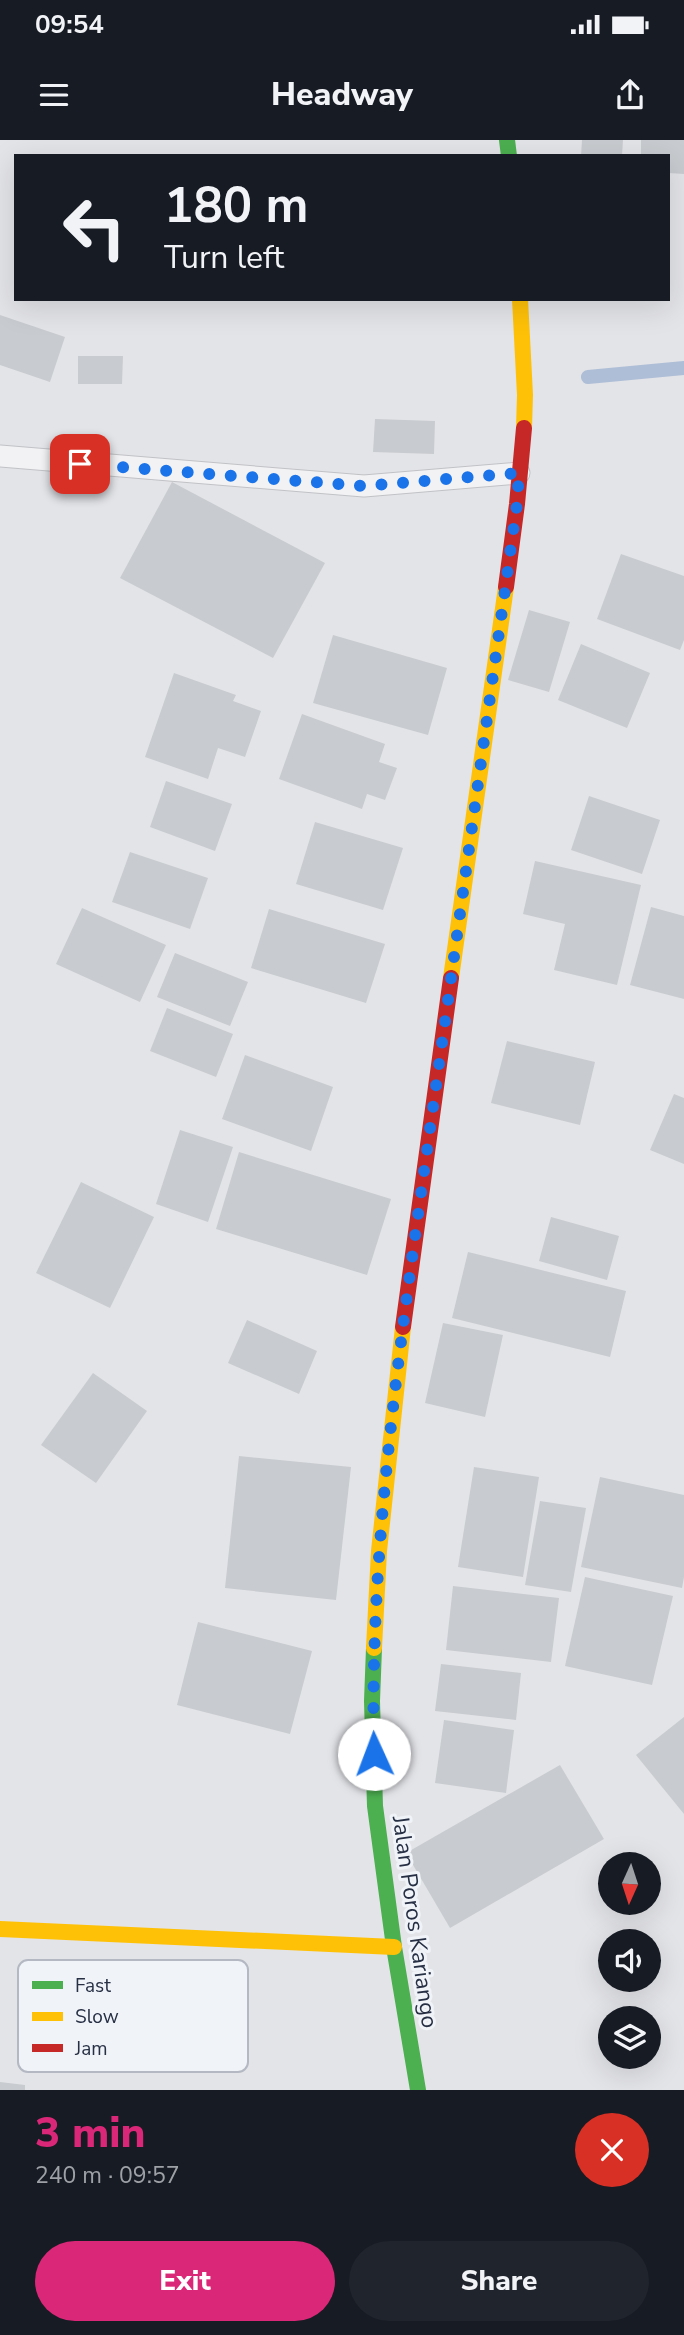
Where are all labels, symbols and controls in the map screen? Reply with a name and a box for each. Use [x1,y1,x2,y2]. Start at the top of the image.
text: 09:54 [35,7,104,42]
text: Headway [271,73,413,116]
icon: menu [35,76,73,114]
icon: share [611,76,649,114]
text: 180 m [164,172,308,239]
icon: left [49,182,140,273]
text: Turn left [164,236,284,279]
pin [50,434,110,494]
icon: arrive [61,445,99,483]
position arrow [337,1717,411,1791]
street label: Jalan Poros Kariango [385,1813,445,2030]
north arrow [598,1852,662,1914]
map controls [598,1852,661,2069]
button: sound [598,1929,661,1992]
legend [18,1960,248,2072]
text: Fast [75,1973,111,1999]
text: Slow [75,2004,119,2030]
button: layers [598,2006,661,2069]
text: Jam [74,2036,108,2062]
text: 3 min [35,2105,145,2162]
button: close [575,2113,649,2187]
text: 240 m · 09:57 [35,2160,180,2191]
button: Exit [35,2241,335,2321]
button: Share [349,2241,649,2321]

